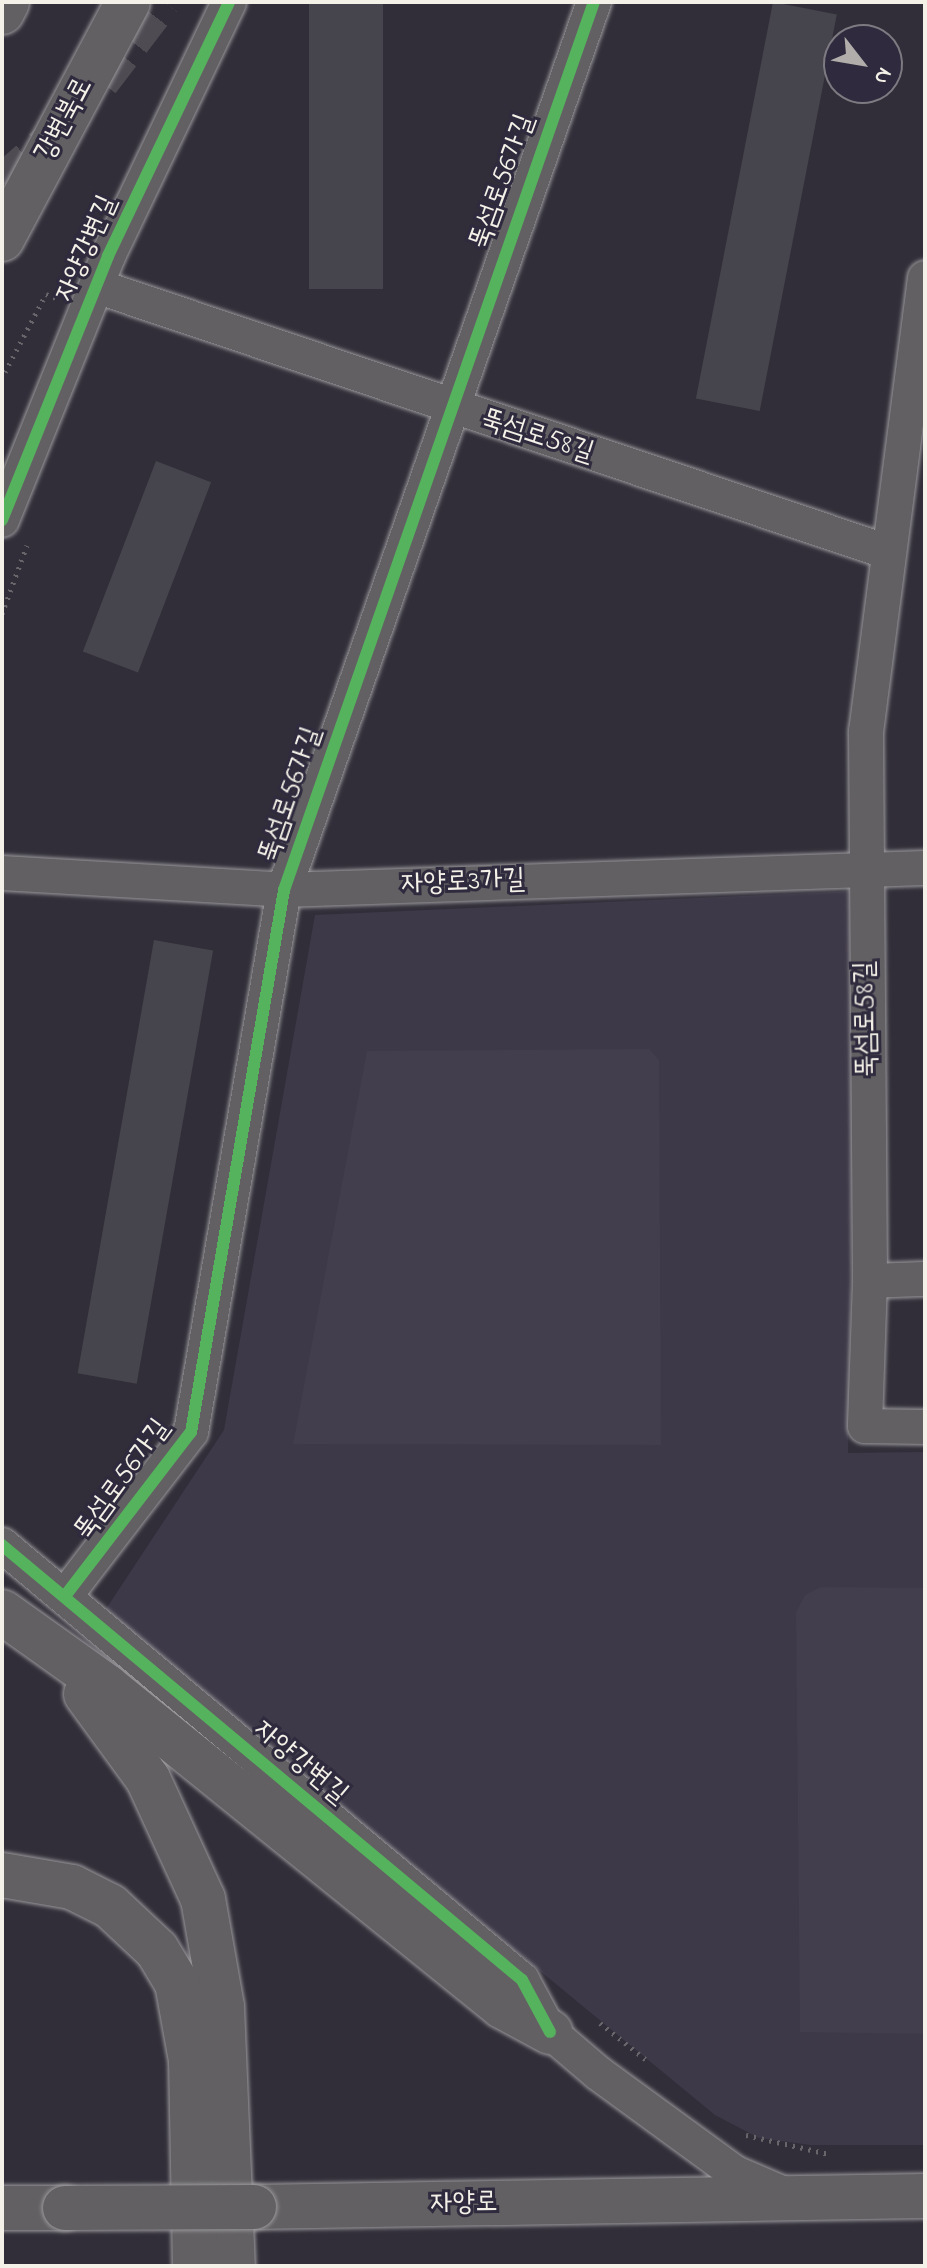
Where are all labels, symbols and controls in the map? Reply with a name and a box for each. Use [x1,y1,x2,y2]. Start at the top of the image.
north arrow [823,24,903,104]
text: N [864,61,899,90]
street label: 강변북로 [29,72,101,168]
street label: 뚝섬로56가길 [463,110,543,254]
street label: 자양강변길 [49,191,125,307]
street label: 뚝섬로58길 [476,403,598,471]
street label: 뚝섬로56가길 [252,723,330,867]
street label: 자양로3가길 [400,864,526,902]
street label: 뚝섬로58길 [849,960,885,1078]
street label: 뚝섬로56가길 [68,1413,178,1547]
street label: 자양강변길 [246,1714,354,1812]
street label: 자양로 [430,2187,498,2221]

